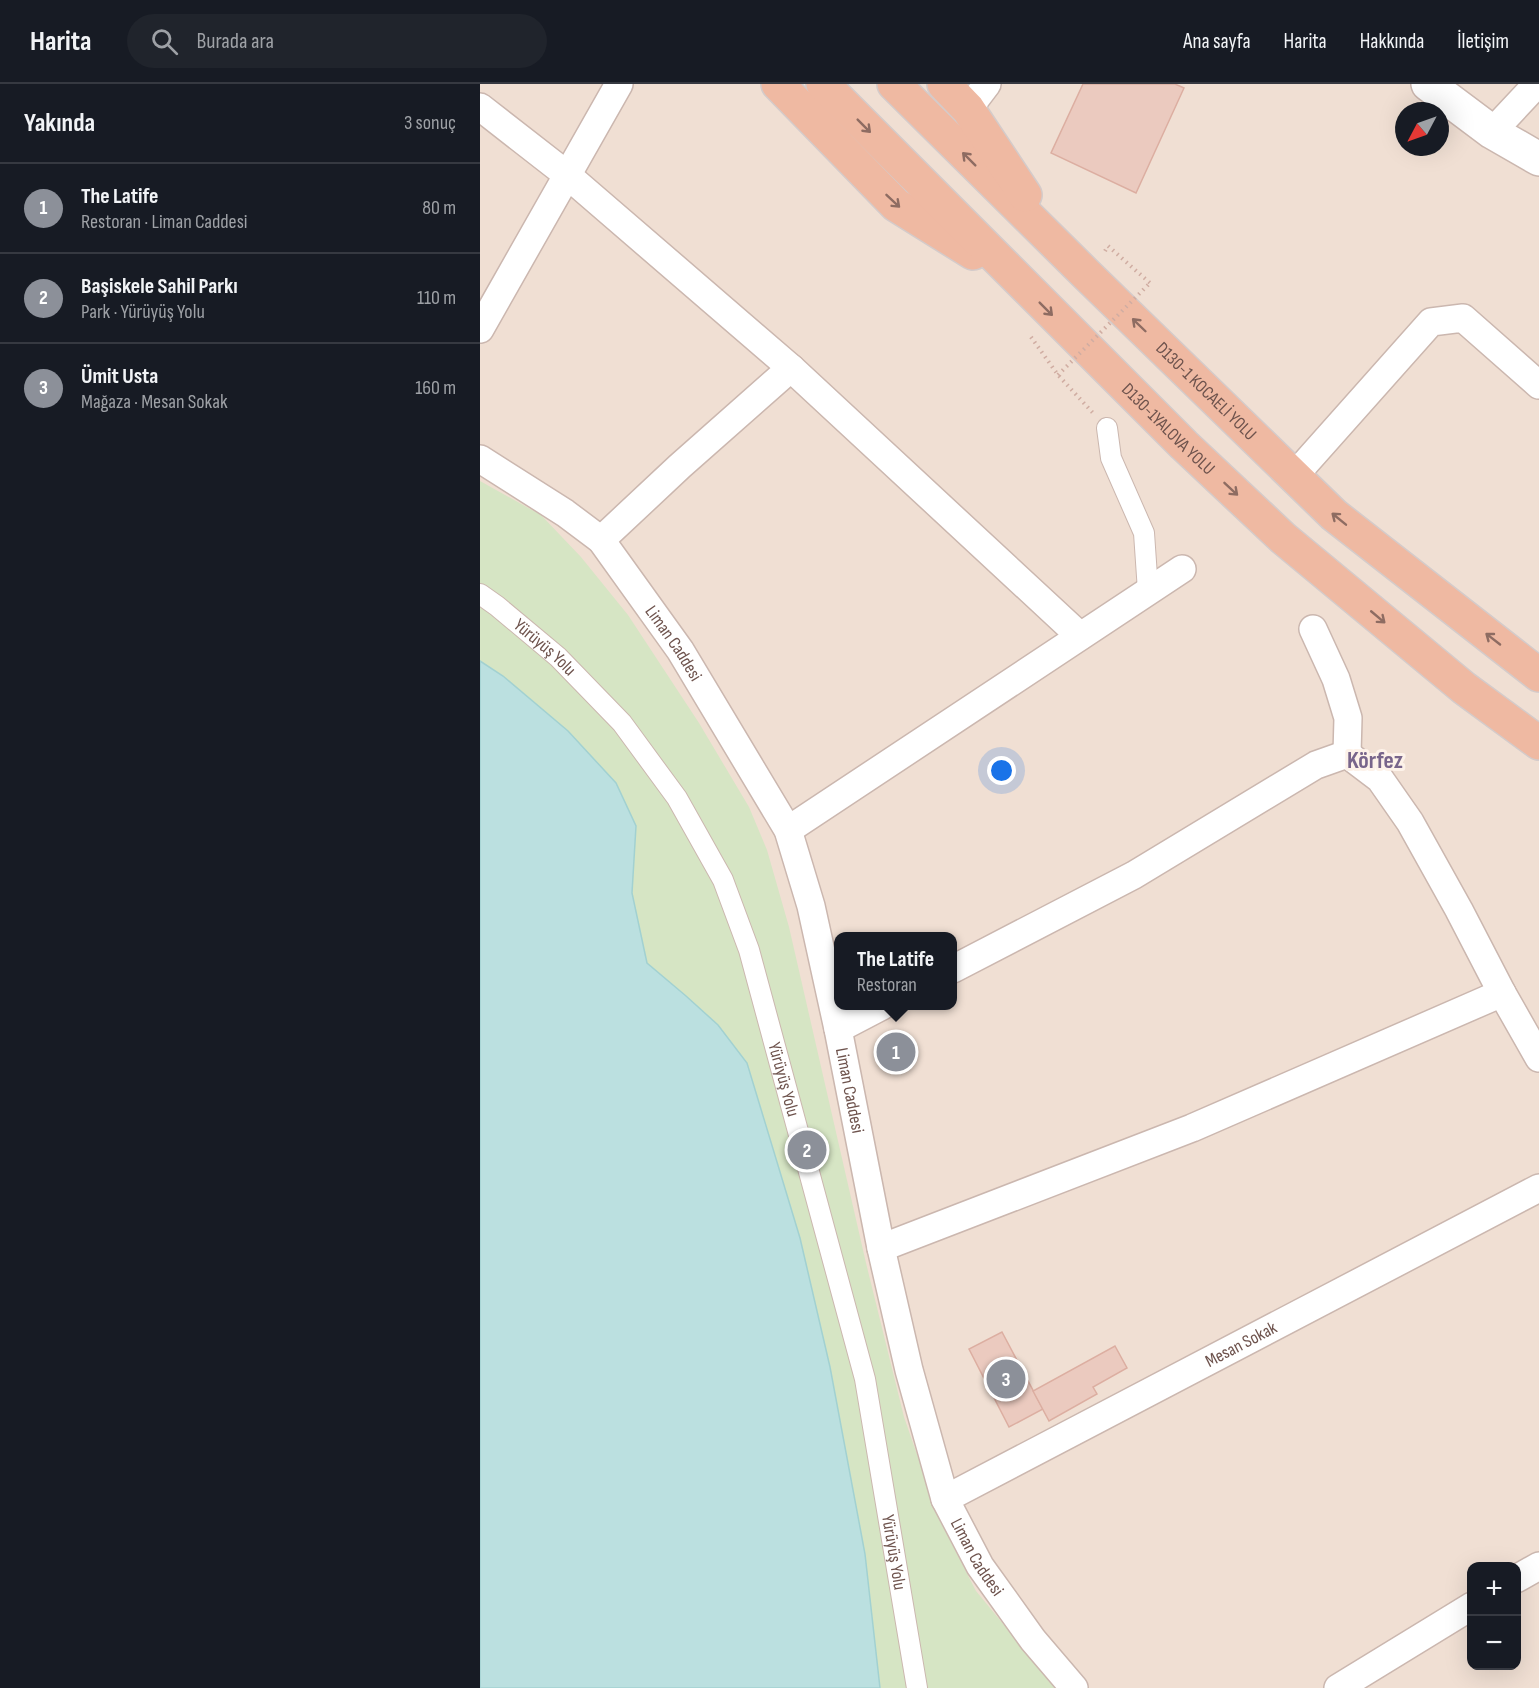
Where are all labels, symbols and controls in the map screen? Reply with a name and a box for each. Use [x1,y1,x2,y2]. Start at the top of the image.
search box [127,14,547,68]
text: Harita [30,25,91,58]
icon: search [148,25,181,58]
text: Burada ara [196,28,274,55]
text: Ana sayfa [1183,29,1251,54]
text: Harita [1284,29,1327,54]
text: Hakkında [1360,29,1424,54]
text: İletişim [1457,29,1509,54]
north arrow [1395,102,1449,156]
text: Yakında [24,108,95,139]
text: 3 sonuç [404,111,456,135]
one-way arrow [857,118,872,133]
one-way arrow [962,152,977,167]
text: The Latife [81,183,158,210]
one-way arrow [885,194,900,208]
text: 1 [40,196,47,220]
text: 80 m [422,196,456,220]
text: Restoran · Liman Caddesi [81,210,248,234]
text: Başiskele Sahil Parkı [81,273,238,300]
text: 2 [39,286,48,310]
text: 110 m [417,286,456,310]
text: Park · Yürüyüş Yolu [81,300,205,324]
one-way arrow [1039,301,1054,316]
one-way arrow [1131,318,1146,333]
street label: D130-1 KOCAELİ YOLU [1151,338,1261,445]
text: Ümit Usta [81,363,158,390]
text: 3 [39,376,48,400]
text: 160 m [415,376,456,400]
street label: D130-1YALOVA YOLU [1117,379,1219,479]
text: Mağaza · Mesan Sokak [81,390,228,414]
one-way arrow [1223,482,1238,496]
one-way arrow [1332,513,1348,526]
street label: Liman Caddesi [640,602,706,685]
one-way arrow [1370,610,1385,624]
street label: Yürüyüş Yolu [509,615,580,680]
one-way arrow [1485,633,1501,646]
district label: Körfez [1347,746,1403,775]
your location [987,756,1016,785]
popup [834,932,957,1010]
text: The Latife [857,946,934,973]
text: Restoran [857,973,917,997]
pin: 1 [876,1030,916,1074]
street label: Yürüyüş Yolu [763,1040,804,1119]
street label: Liman Caddesi [831,1046,868,1135]
pin: 2 [788,1128,826,1172]
street label: Mesan Sokak [1202,1317,1281,1372]
pin: 3 [986,1356,1026,1402]
street label: Yürüyüş Yolu [877,1513,910,1591]
street label: Liman Caddesi [946,1515,1008,1600]
map controls [1467,1562,1521,1670]
button: + [1467,1562,1521,1616]
button: − [1467,1616,1521,1670]

